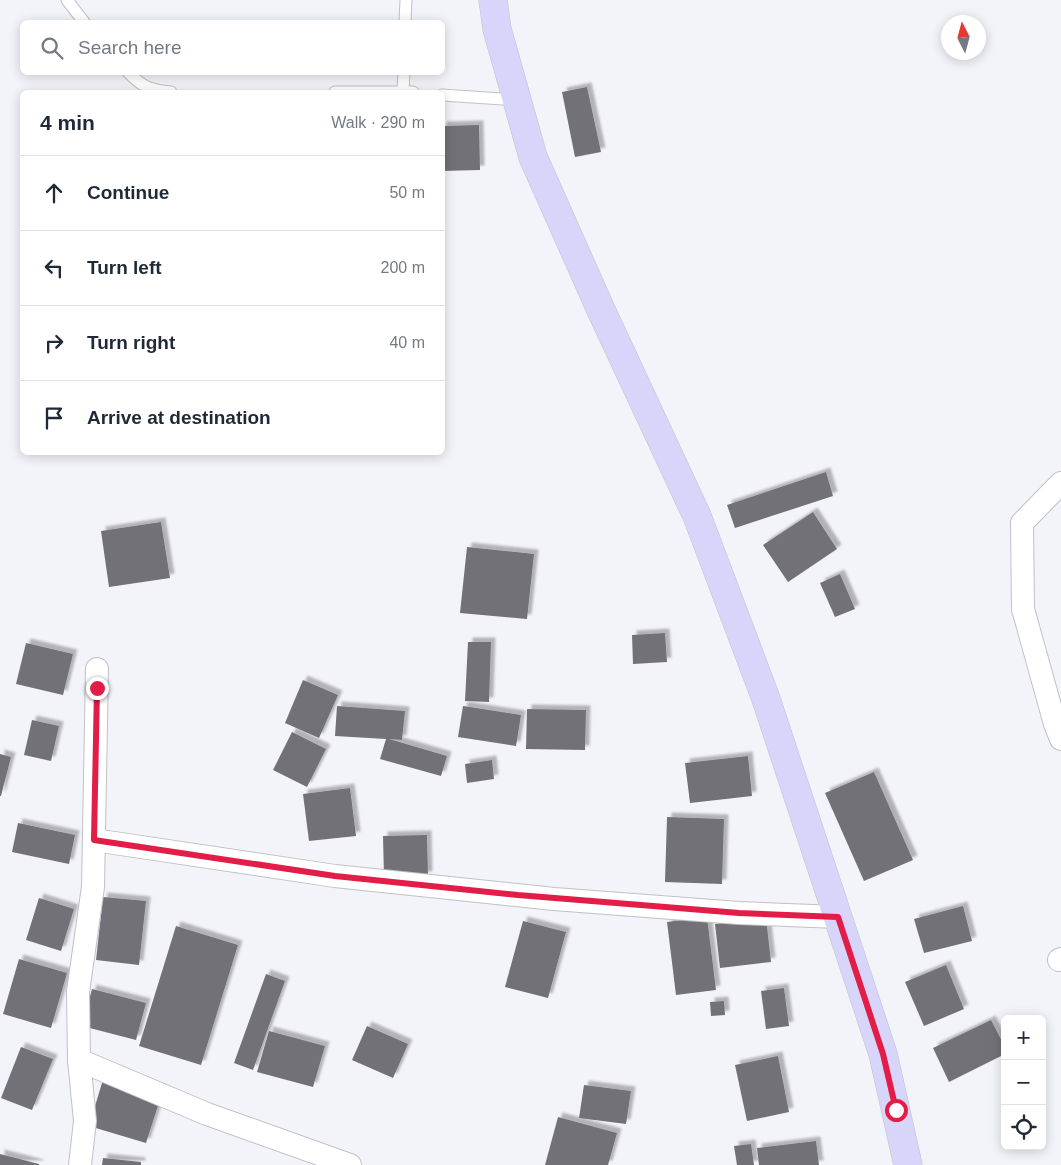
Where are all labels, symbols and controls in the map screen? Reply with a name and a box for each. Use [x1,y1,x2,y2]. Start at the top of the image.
north arrow [941,15,986,60]
search box [20,20,445,75]
icon: search [38,34,66,62]
text: Search here [78,37,182,58]
text: 4 min [40,111,95,134]
text: Walk · 290 m [331,114,425,131]
icon: ahead [40,179,68,207]
text: Continue [87,182,169,203]
text: 50 m [389,184,425,201]
icon: left [40,254,68,282]
text: Turn left [87,257,162,278]
text: 200 m [381,259,425,276]
icon: right [40,329,68,357]
text: Turn right [87,332,175,353]
text: 40 m [389,334,425,351]
icon: arrive [40,404,68,432]
text: Arrive at destination [87,407,271,428]
route end [86,677,109,700]
map controls [1001,1015,1046,1150]
button: + [1001,1015,1046,1060]
button: − [1001,1060,1046,1105]
route start [885,1099,908,1122]
button: locate [1001,1105,1046,1150]

